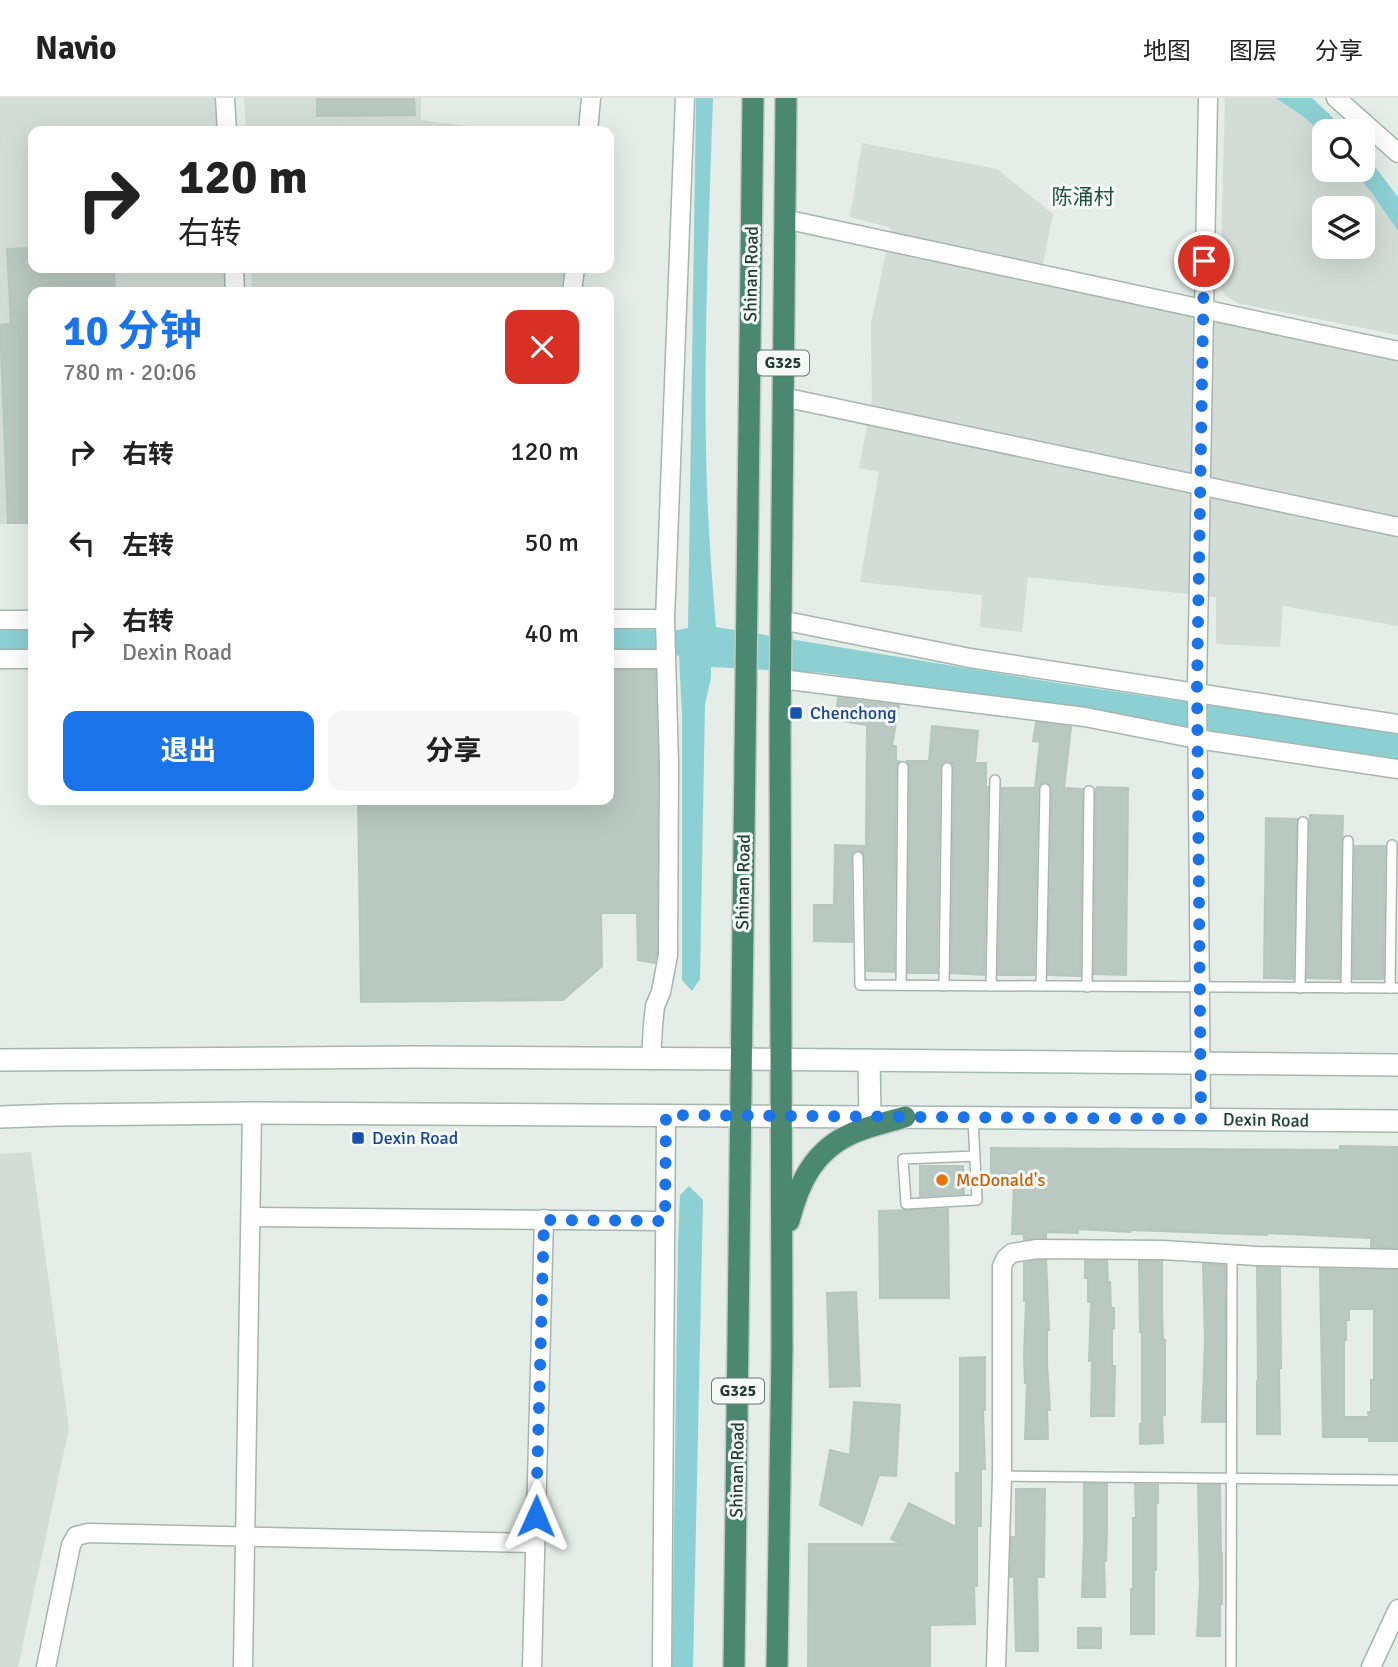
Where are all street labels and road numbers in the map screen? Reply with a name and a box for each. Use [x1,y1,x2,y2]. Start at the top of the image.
street label: Shinan Road [739,226,763,322]
road number: G325 [757,350,809,376]
street label: Shinan Road [731,834,755,930]
street label: Dexin Road [1223,1108,1309,1132]
road number: G325 [712,1378,764,1404]
street label: Shinan Road [725,1422,749,1518]

